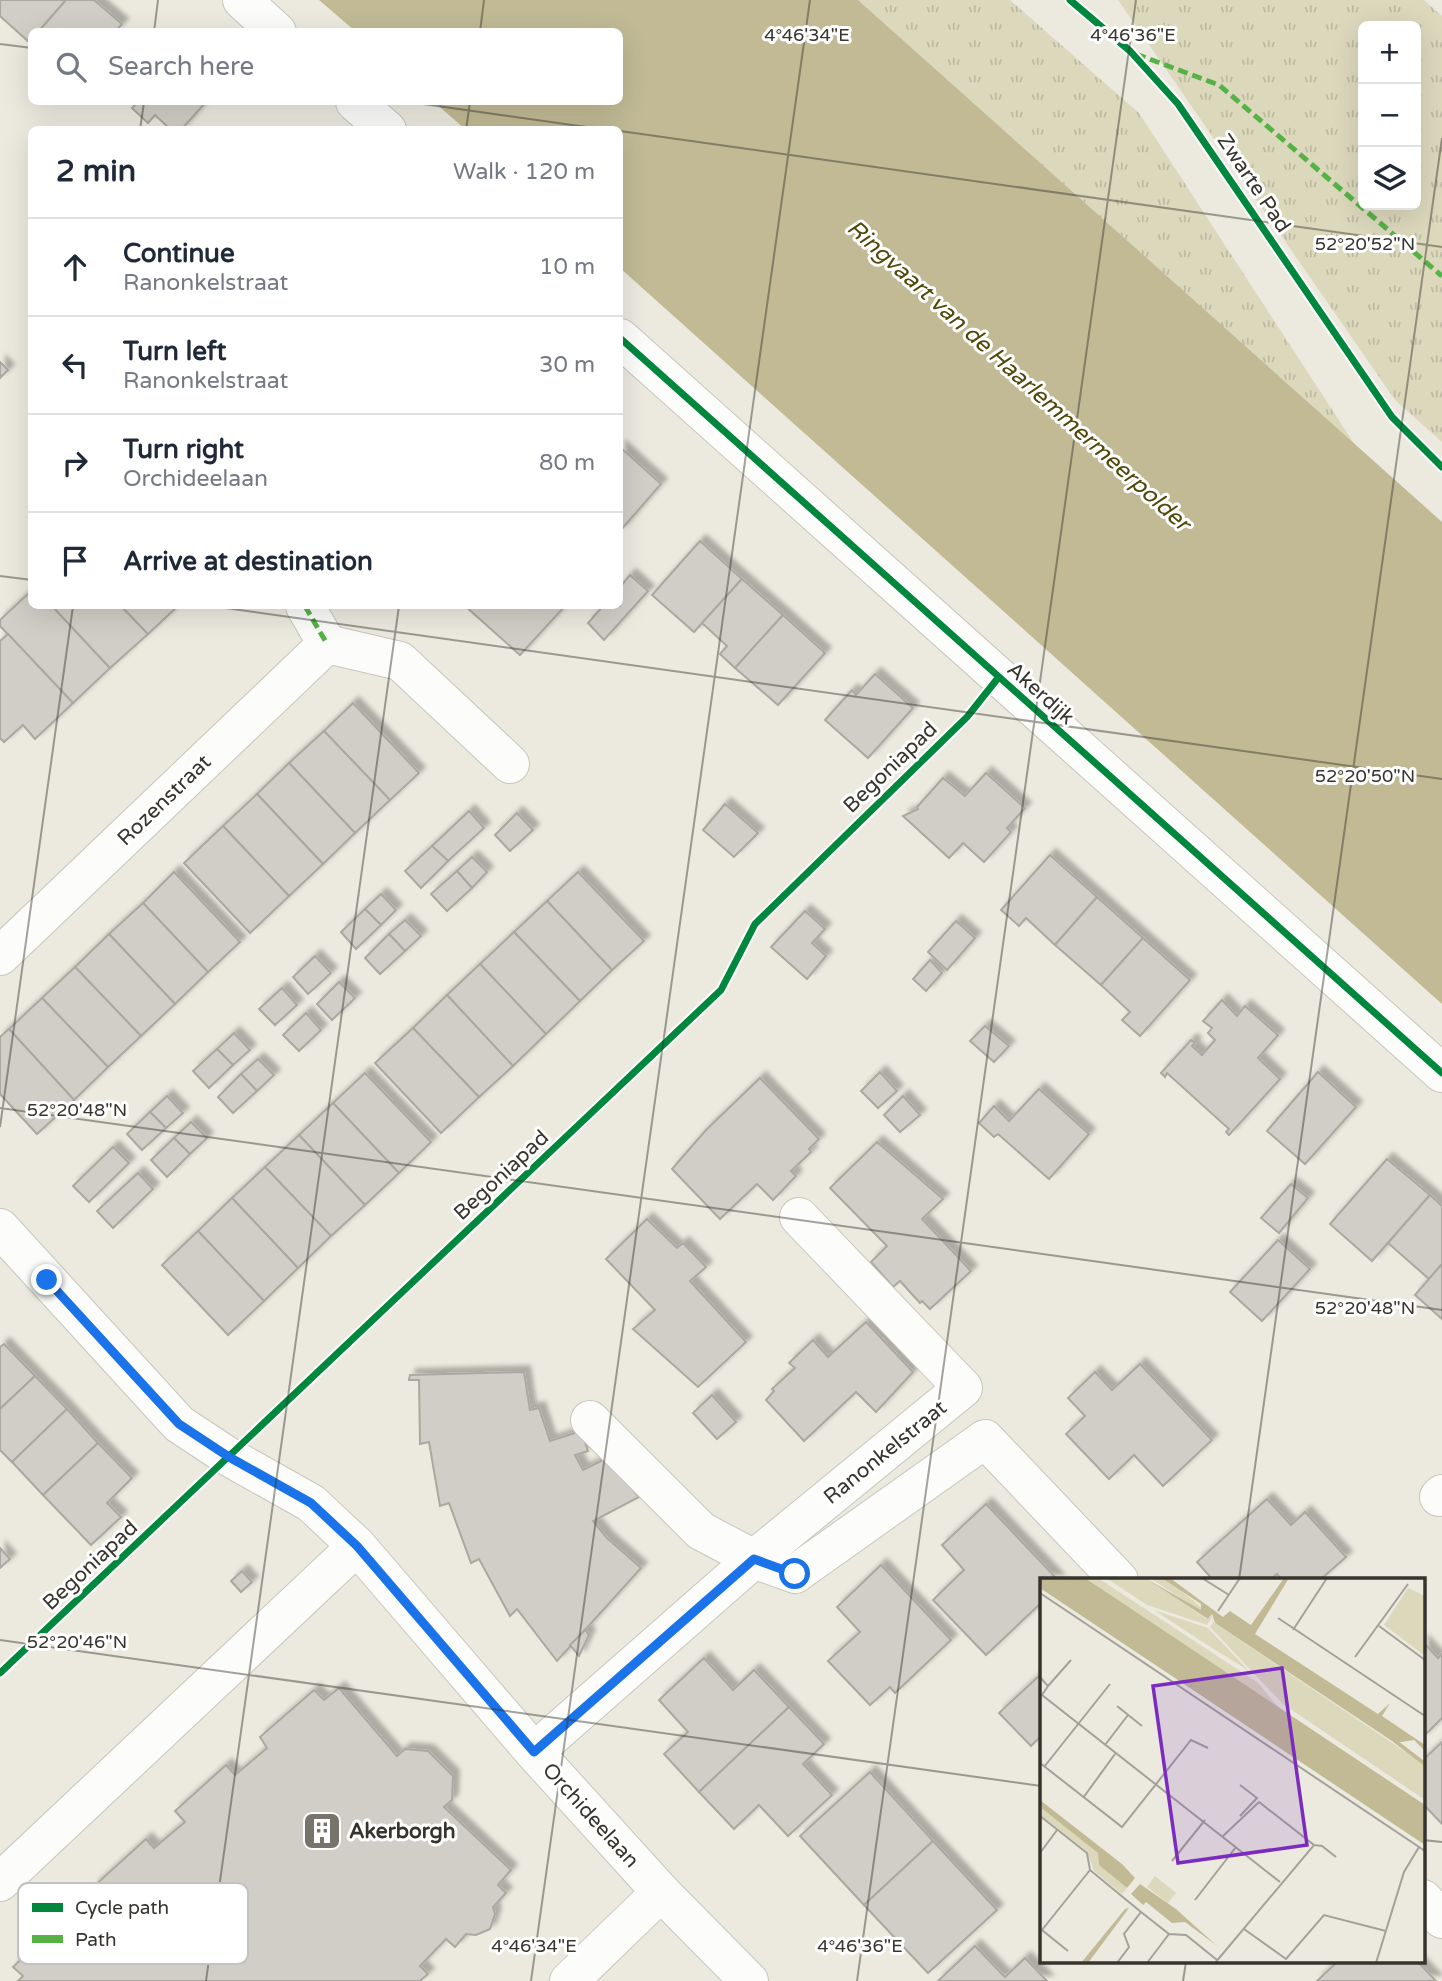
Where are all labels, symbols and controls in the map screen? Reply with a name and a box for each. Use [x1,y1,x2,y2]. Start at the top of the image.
map controls [1358,21,1421,210]
button: + [1358,21,1421,84]
text: 4°46'34"E [764,24,850,46]
text: 4°46'36"E [1090,24,1176,46]
search box [28,28,623,105]
icon: search [52,48,90,86]
text: Search here [108,51,254,82]
button: − [1358,84,1421,147]
street label: Zwarte Pad [1211,129,1296,237]
button: layers [1358,147,1421,210]
text: 2 min [56,153,136,190]
text: Walk · 120 m [453,158,595,186]
water label: Ringvaart van de Haarlemmermeerpolder [841,214,1198,539]
text: 52°20'52"N [1315,233,1415,255]
text: Continue [123,238,235,269]
icon: ahead [56,248,94,286]
text: 10 m [539,253,595,281]
text: Ranonkelstraat [123,269,288,297]
text: Turn left [123,336,226,367]
icon: left [56,346,94,384]
text: 30 m [539,351,595,379]
text: Ranonkelstraat [123,367,288,395]
text: Turn right [123,434,244,465]
icon: right [56,444,94,482]
text: 80 m [539,449,595,477]
text: Orchideelaan [123,465,268,493]
icon: arrive [56,542,94,580]
text: Arrive at destination [123,546,373,577]
street label: Akerdijk [1002,657,1079,730]
street label: Begoniapad [838,717,942,818]
street label: Rozenstraat [112,750,216,851]
text: 52°20'50"N [1315,765,1415,787]
text: 52°20'48"N [27,1099,127,1121]
street label: Begoniapad [449,1125,554,1226]
route end [31,1264,62,1295]
text: 52°20'48"N [1315,1297,1415,1319]
street label: Ranonkelstraat [819,1395,952,1510]
street label: Begoniapad [38,1515,143,1616]
route start [779,1558,810,1589]
inset map [1040,1578,1424,1964]
text: 52°20'46"N [27,1631,127,1653]
street label: Orchideelaan [537,1758,644,1873]
building icon: Akerborgh [301,1810,343,1852]
place label: Akerborgh [349,1819,456,1844]
legend [18,1883,248,1964]
text: Cycle path [75,1897,169,1919]
text: Path [75,1929,117,1951]
text: 4°46'34"E [491,1935,577,1957]
text: 4°46'36"E [817,1935,903,1957]

